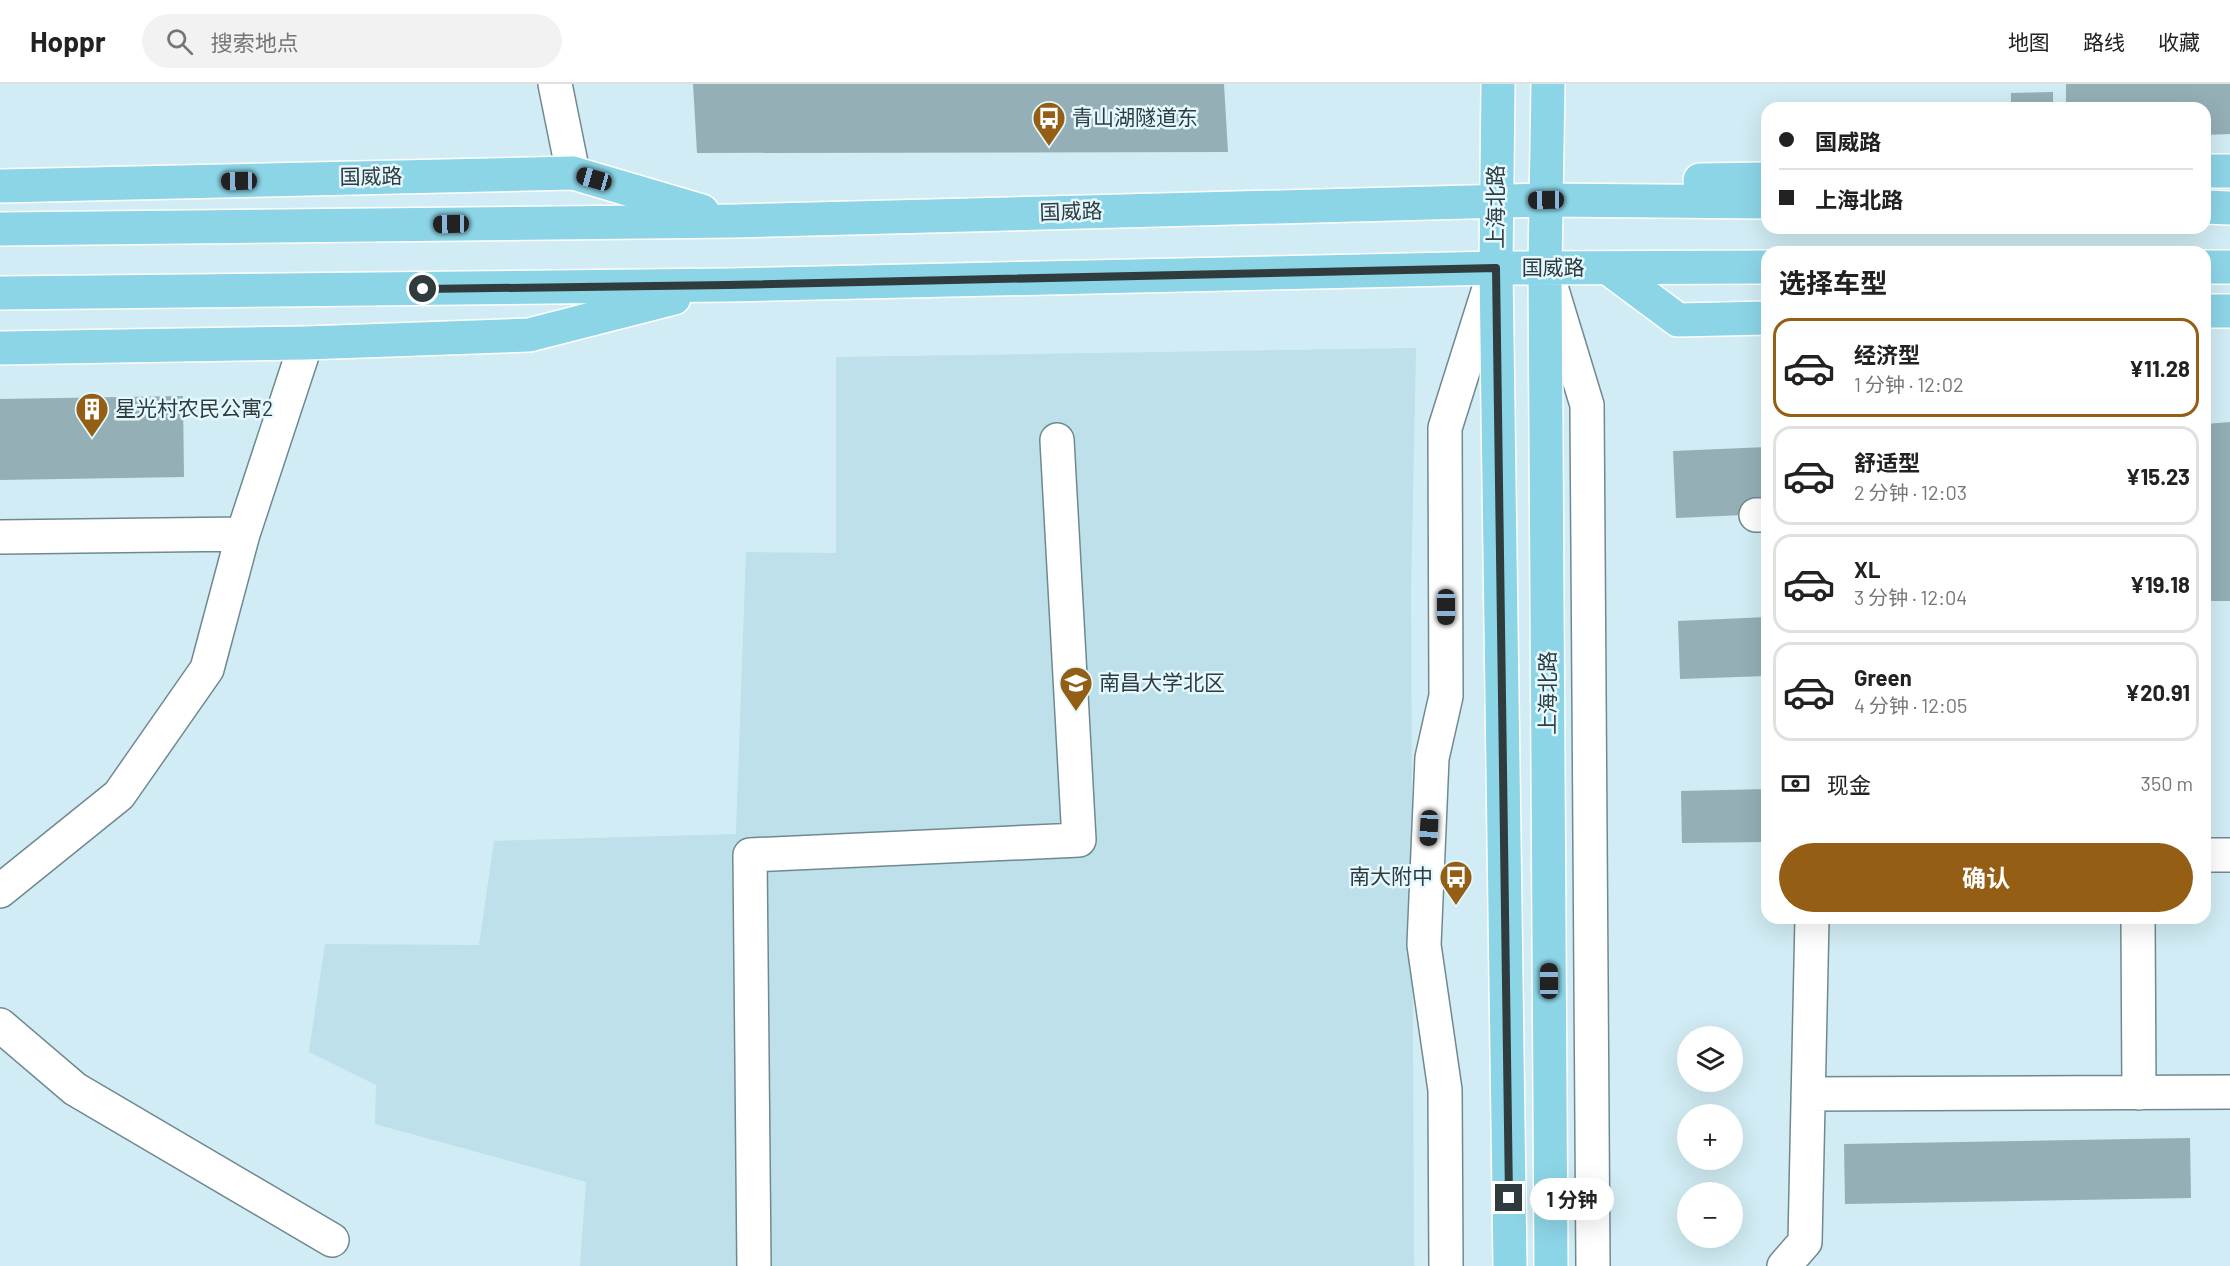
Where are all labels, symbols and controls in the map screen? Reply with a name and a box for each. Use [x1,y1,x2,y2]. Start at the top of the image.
search box [142,14,562,68]
text: Hoppr [30,24,106,58]
icon: search [163,25,196,58]
text: 搜索地点 [211,29,299,55]
text: 地图 [2008,29,2050,54]
text: 路线 [2083,29,2125,54]
text: 收藏 [2158,29,2200,54]
bus stop icon: 青山湖隧道东 [1031,100,1067,147]
place label: 青山湖隧道东 [1072,104,1198,129]
text: 国威路 [1815,128,1881,154]
street label: 国威路 [339,162,403,189]
car [574,165,614,193]
street label: 上海北路 [1482,165,1507,249]
car [221,172,257,190]
text: 上海北路 [1815,186,1903,212]
car [1528,191,1564,209]
street label: 国威路 [1039,197,1103,224]
car [433,215,469,233]
street label: 国威路 [1522,254,1585,279]
text: 选择车型 [1779,266,1887,298]
route start [409,275,436,302]
icon: car [1782,341,1836,395]
text: 经济型 [1854,341,1920,367]
text: ¥11.28 [2129,355,2190,381]
text: 1 分钟 · 12:02 [1854,372,1964,396]
building icon: 星光村农民公寓2 [74,391,110,438]
place label: 星光村农民公寓2 [115,395,273,420]
icon: car [1782,449,1836,503]
text: 舒适型 [1854,449,1920,475]
text: ¥15.23 [2125,463,2190,489]
text: 2 分钟 · 12:03 [1854,480,1967,504]
text: XL [1854,556,1880,582]
icon: car [1782,557,1836,611]
text: ¥19.18 [2130,571,2190,597]
text: 3 分钟 · 12:04 [1854,585,1967,609]
car [1437,589,1455,625]
street label: 上海北路 [1534,651,1559,735]
text: Green [1854,664,1912,690]
school or university icon: 南昌大学北区 [1058,665,1094,712]
icon: car [1782,665,1836,719]
place label: 南昌大学北区 [1099,669,1225,694]
text: ¥20.91 [2125,679,2190,705]
text: 4 分钟 · 12:05 [1854,693,1967,717]
icon: cash [1779,767,1812,800]
text: 现金 [1827,771,1871,797]
text: 350 m [2141,771,2193,795]
car [1419,810,1439,846]
button: 确认 [1779,843,2193,912]
bus stop icon: 南大附中 [1438,859,1474,906]
place label: 南大附中 [1349,863,1433,888]
car [1540,963,1558,999]
map controls [1677,1026,1743,1248]
button: layers [1677,1026,1743,1092]
button: + [1677,1104,1743,1170]
callout: 1 分钟 [1530,1177,1614,1219]
button: − [1677,1182,1743,1248]
route end [1495,1184,1522,1211]
text: 1 分钟 [1546,1187,1598,1211]

